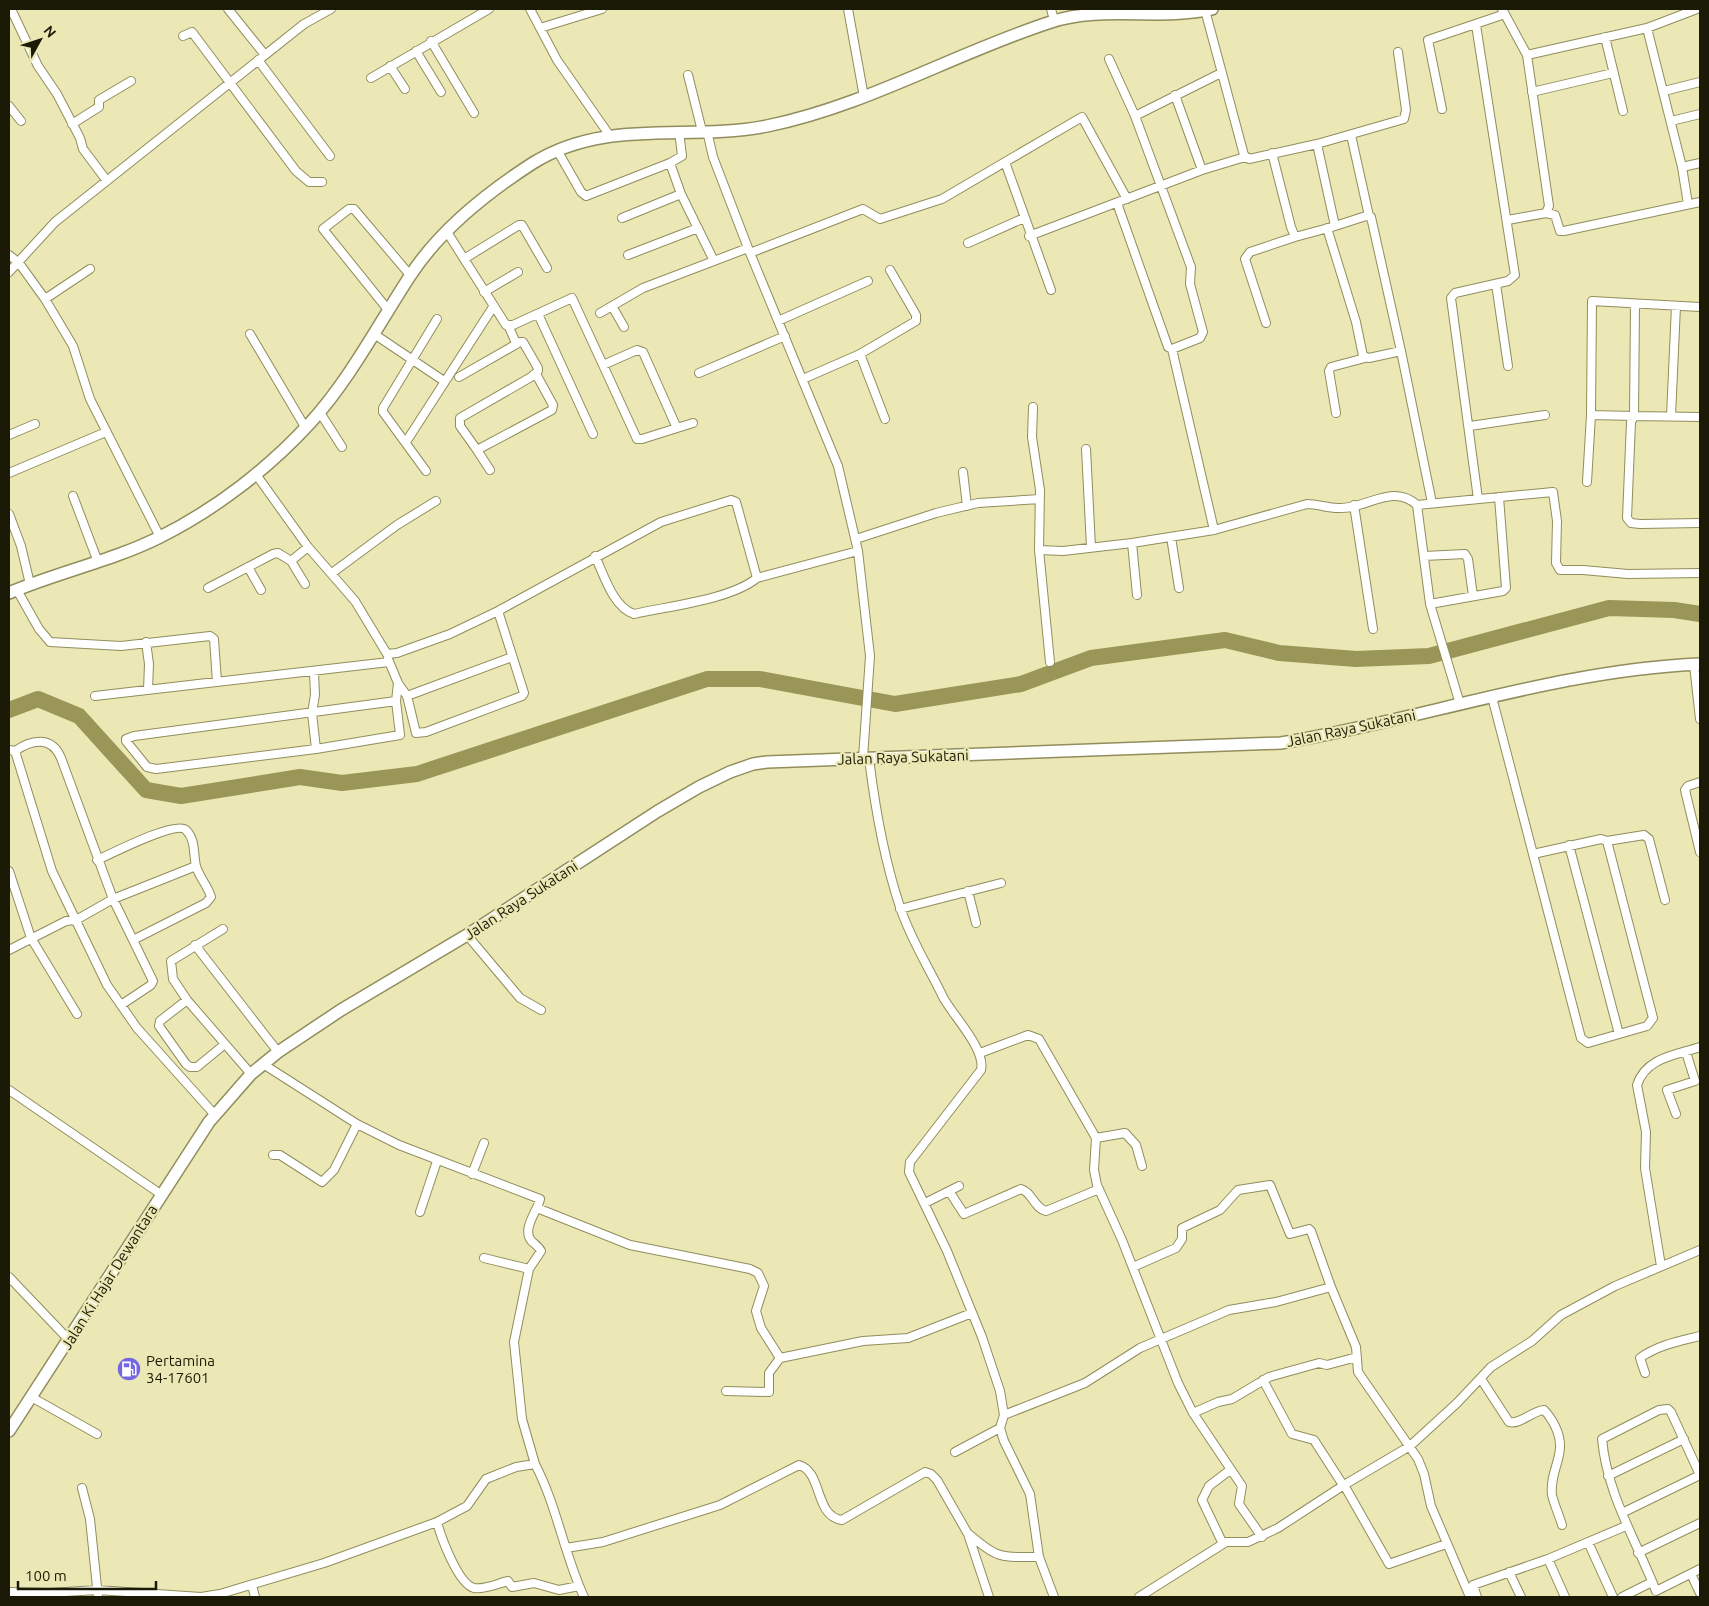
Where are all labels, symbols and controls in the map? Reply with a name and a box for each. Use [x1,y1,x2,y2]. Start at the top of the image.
north arrow [15,15,65,65]
text: N [40,22,59,41]
street label: Jalan Raya Sukatani [1285,706,1417,750]
street label: Jalan Raya Sukatani [837,746,969,768]
street label: Jalan Raya Sukatani [461,857,581,943]
street label: Jalan Ki Hajar Dewantara [57,1201,161,1353]
place label: Pertamina 34-17601 [146,1352,215,1386]
fuel station icon: Pertamina 34-17601 [116,1356,142,1382]
scale bar [18,1558,155,1590]
text: 100 m [25,1567,67,1584]

